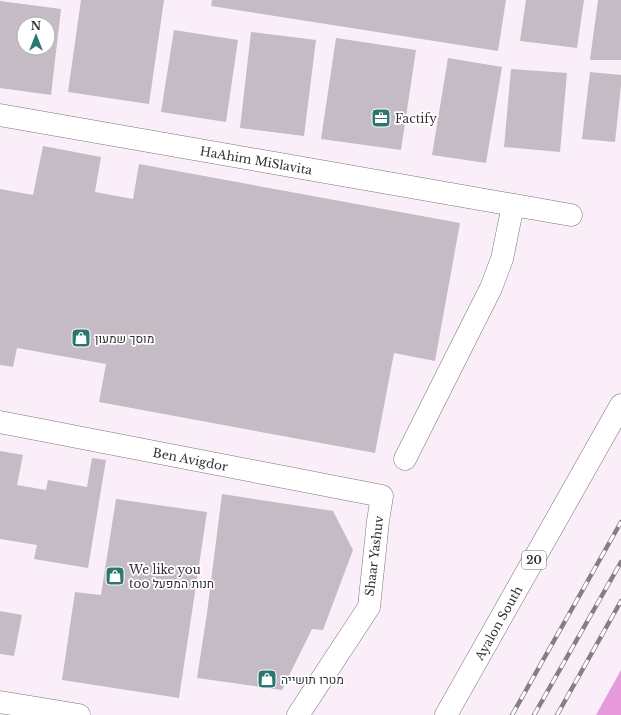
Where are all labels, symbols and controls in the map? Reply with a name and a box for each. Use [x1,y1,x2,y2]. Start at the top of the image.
north arrow [16,16,56,56]
text: N [31,19,42,33]
office icon: Factify [370,107,392,129]
place label: Factify [395,111,437,126]
street label: HaAhim MiSlavita [199,143,314,177]
shop icon: מוסך שמעון [70,327,92,349]
place label: מוסך שמעון [95,331,154,346]
street label: Ben Avigdor [152,444,230,474]
street label: Shaar Yashuv [362,514,386,597]
road number: 20 [522,551,546,569]
place label: We like you too חנות המפעל [128,562,214,591]
shop icon: We like you too חנות המפעל [104,565,126,587]
street label: Ayalon South [471,583,525,663]
shop icon: מטרו תושייה [256,668,278,690]
place label: מטרו תושייה [281,672,344,687]

